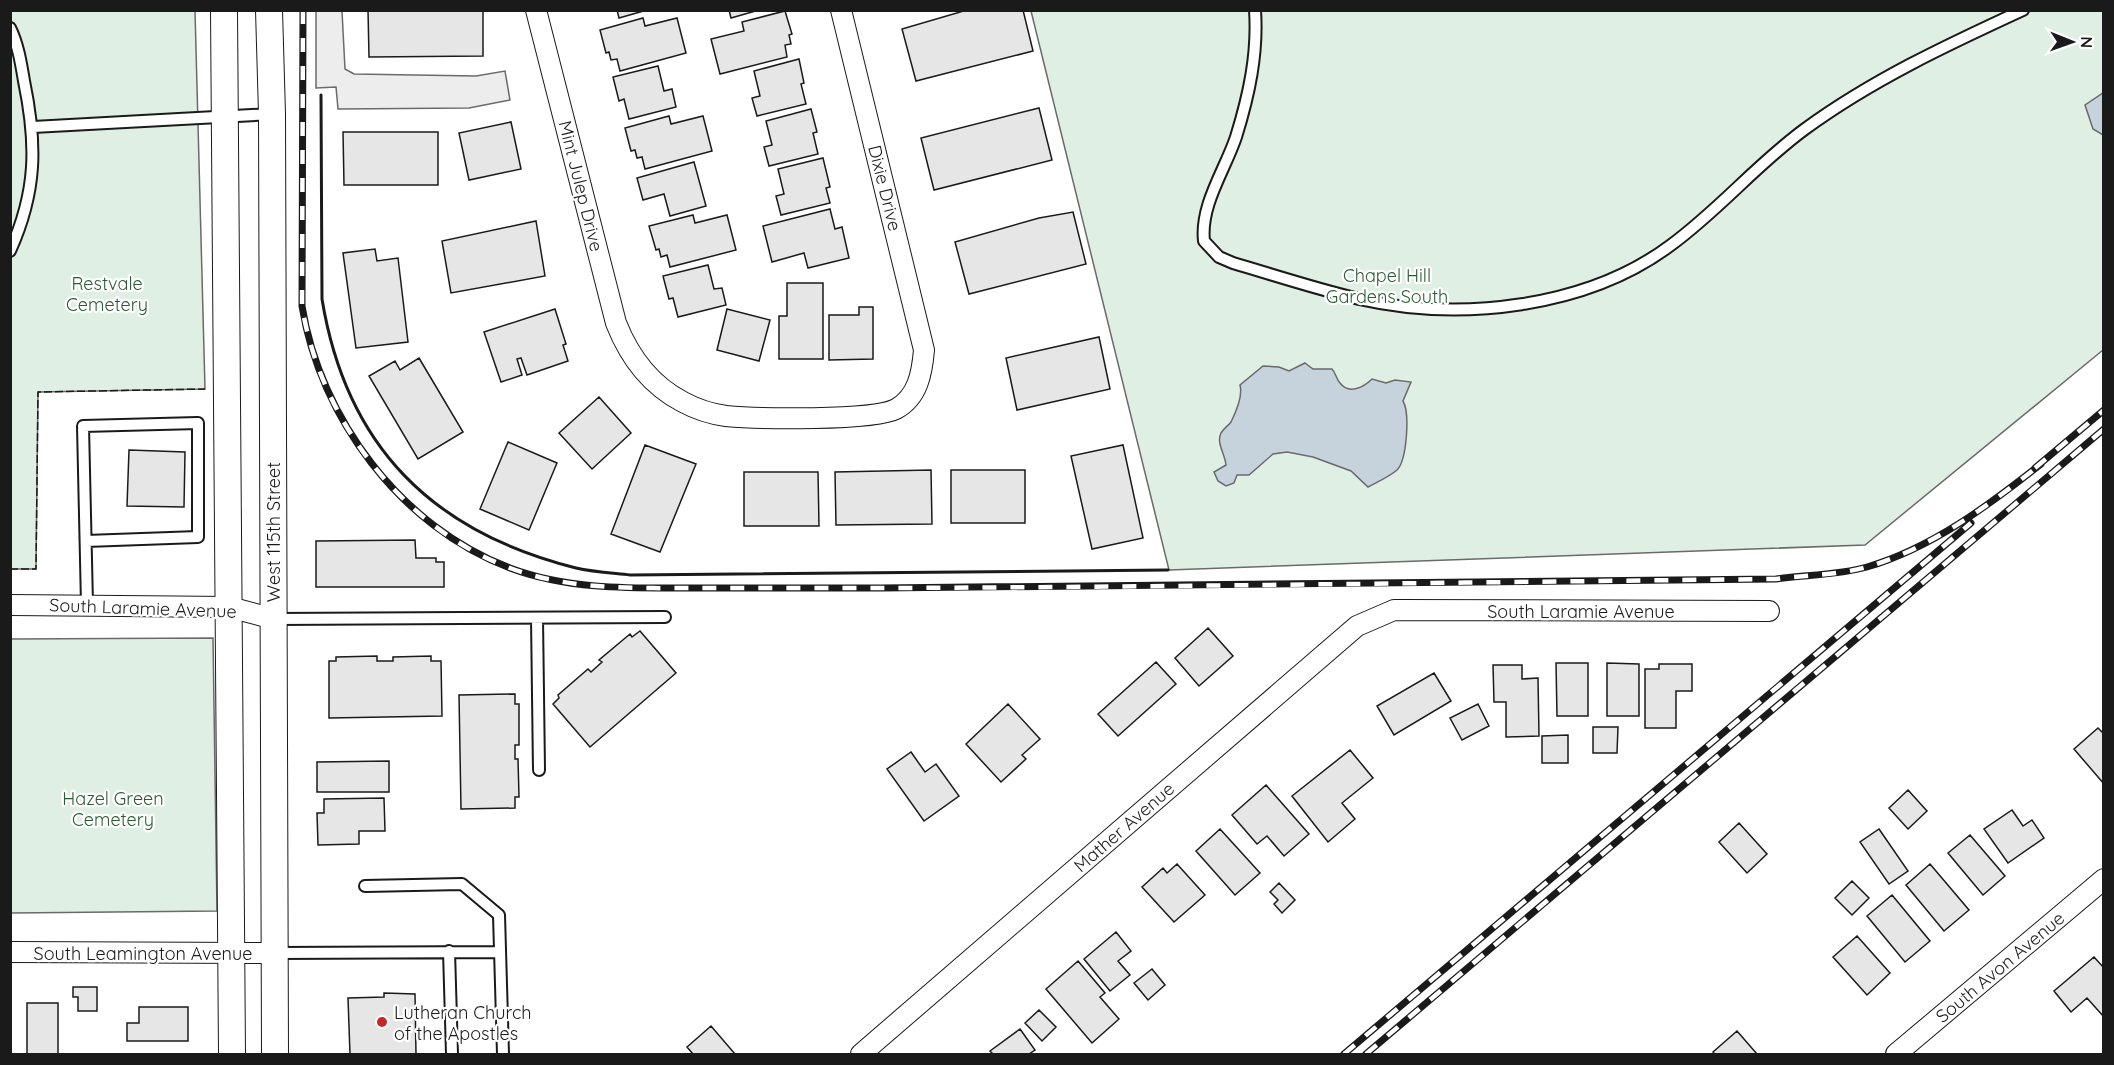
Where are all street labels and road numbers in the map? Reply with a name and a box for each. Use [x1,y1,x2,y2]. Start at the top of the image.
street label: Mint Julep Drive [554,118,608,254]
street label: Dixie Drive [863,143,907,233]
street label: West 115th Street [262,462,285,602]
street label: South Laramie Avenue [49,593,237,623]
street label: South Laramie Avenue [1487,600,1675,623]
street label: Mather Avenue [1069,777,1179,877]
street label: South Avon Avenue [1931,907,2069,1027]
street label: South Leamington Avenue [34,942,252,965]

